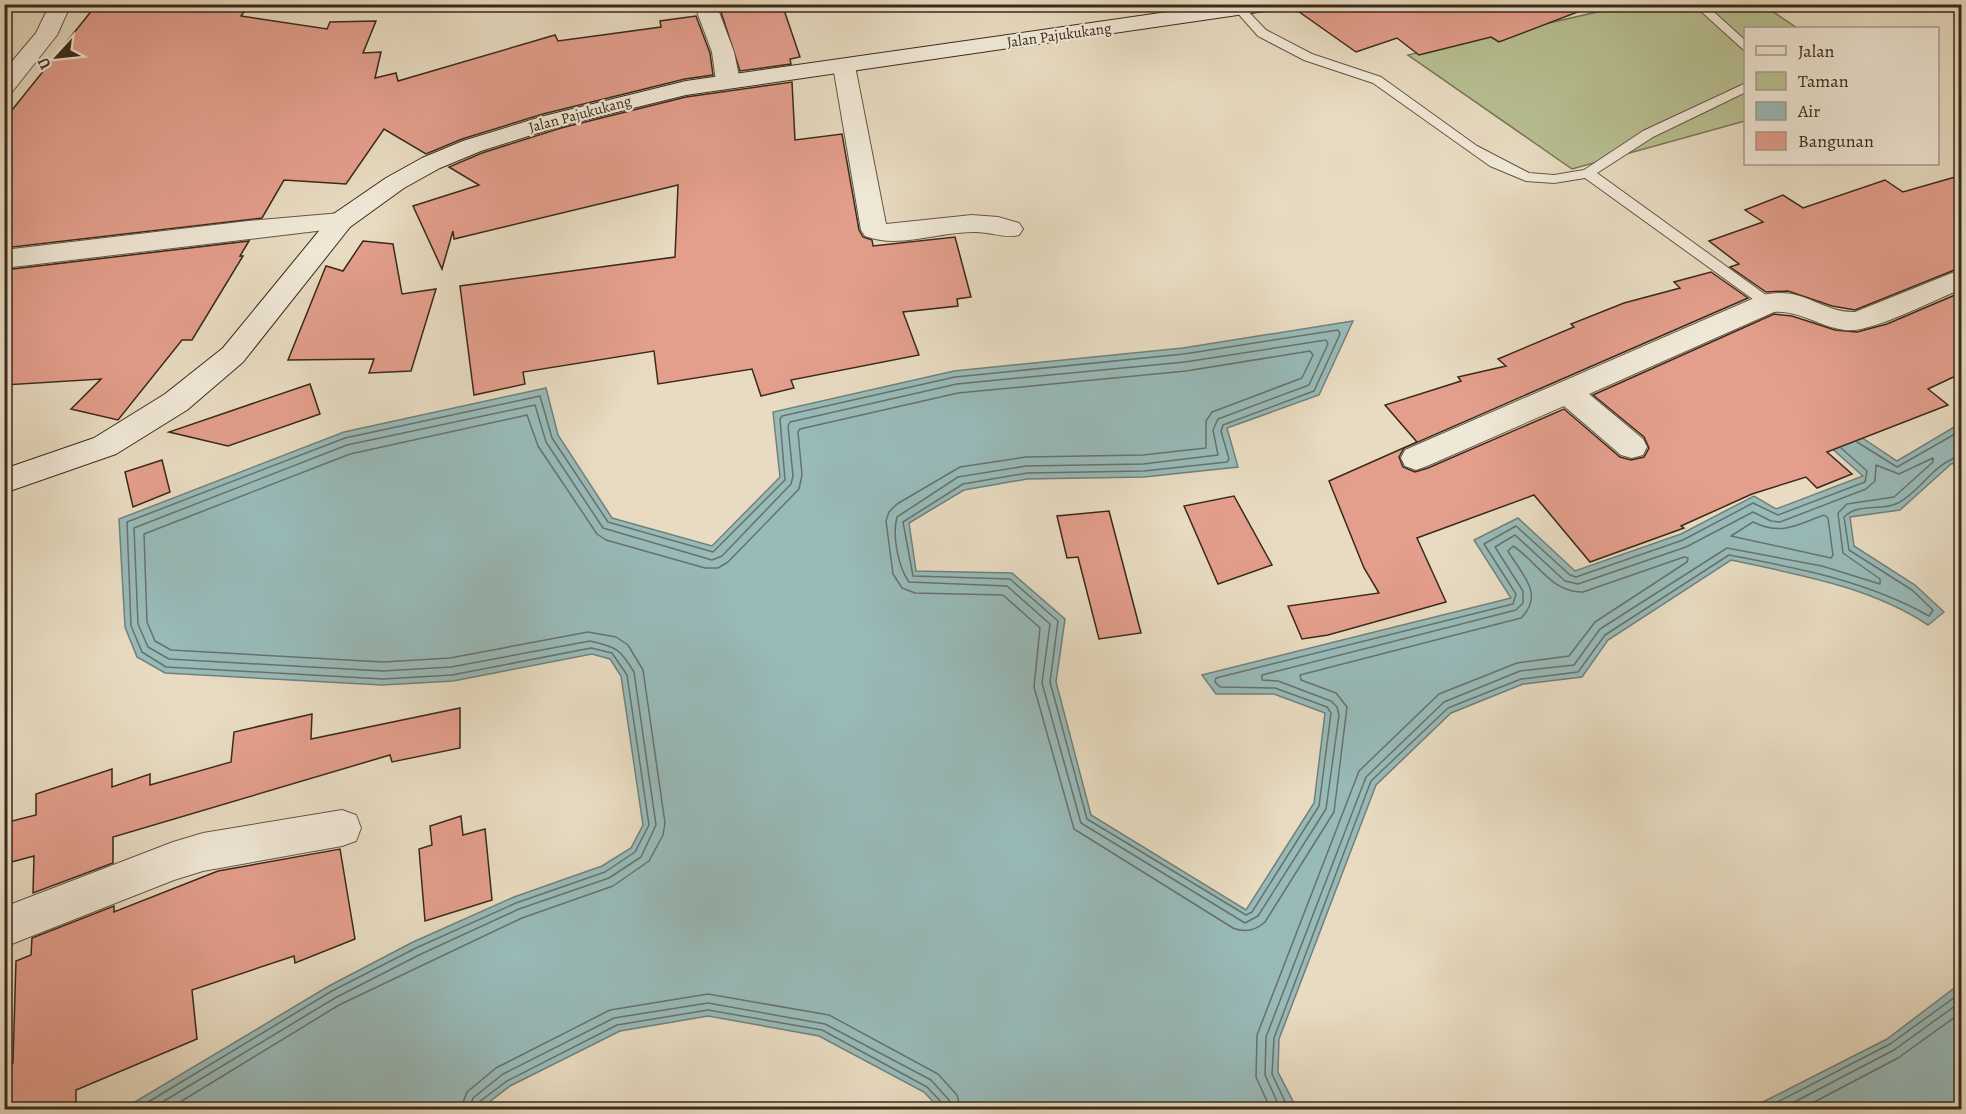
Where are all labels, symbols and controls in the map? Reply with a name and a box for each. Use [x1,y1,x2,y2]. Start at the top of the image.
street label: Jalan Pajukukang [1005,18,1113,52]
north arrow [27,27,87,87]
legend [1744,27,1939,165]
text: Jalan [1798,39,1835,63]
text: U [32,53,57,73]
text: Taman [1798,69,1849,93]
street label: Jalan Pajukukang [526,91,634,137]
text: Air [1797,99,1820,123]
text: Bangunan [1798,129,1874,153]

